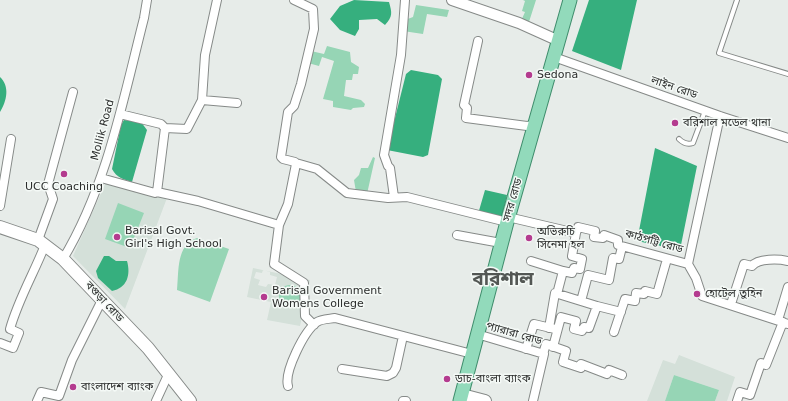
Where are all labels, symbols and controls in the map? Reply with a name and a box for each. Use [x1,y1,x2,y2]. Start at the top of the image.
place label: Sedona [537,68,578,82]
marker: Sedona [524,70,534,80]
street label: লাইন রোড [649,74,699,102]
street label: Mollik Road [88,98,118,162]
place label: বরিশাল মডেল থানা [683,116,771,130]
marker: বরিশাল মডেল থানা [670,118,680,128]
marker: UCC Coaching [59,169,69,179]
street label: সদর রোড [501,177,525,223]
place label: UCC Coaching [25,180,103,194]
place label: Barisal Govt. Girl's High School [125,224,222,250]
place label: অভিরুচি সিনেমা হল [537,225,584,251]
street label: কাঠপট্টি রোড [624,227,684,257]
marker: Barisal Govt. Girl's High School [112,232,122,242]
marker: অভিরুচি সিনেমা হল [524,233,534,243]
district label: বরিশাল [472,269,534,291]
street label: বগুড়া রোড [82,279,126,325]
place label: Barisal Government Womens College [272,284,381,310]
place label: হোটেল তুহিন [705,287,762,301]
marker: হোটেল তুহিন [692,289,702,299]
marker: Barisal Government Womens College [259,292,269,302]
street label: প্যারারা রোড [485,320,543,348]
place label: ডাচ-বাংলা ব্যাংক [455,372,531,386]
marker: ডাচ-বাংলা ব্যাংক [442,374,452,384]
place label: বাংলাদেশ ব্যাংক [81,380,153,394]
marker: বাংলাদেশ ব্যাংক [68,382,78,392]

